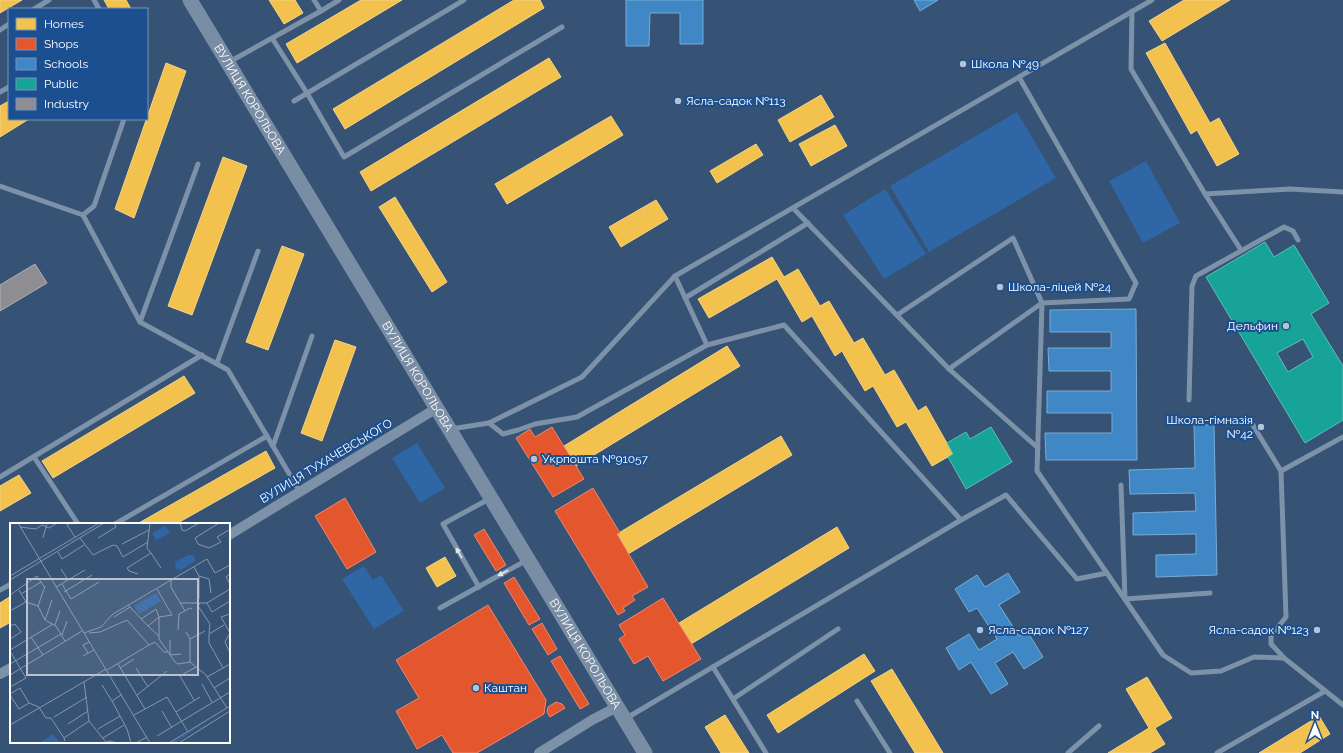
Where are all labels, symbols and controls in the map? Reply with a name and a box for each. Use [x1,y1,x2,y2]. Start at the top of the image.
legend [8,8,148,120]
text: Homes [44,17,84,31]
text: Shops [44,37,79,51]
street label: ВУЛИЦЯ КОРОЛЬОВА [211,42,289,157]
text: Schools [44,57,88,71]
place label: Школа №49 [971,57,1039,71]
marker: Школа №49 [958,59,968,69]
text: Public [44,77,79,91]
place label: Ясла-садок №113 [686,94,786,108]
marker: Ясла-садок №113 [673,96,683,106]
text: Industry [44,97,90,111]
place label: Школа-ліцей №24 [1008,280,1111,294]
marker: Школа-ліцей №24 [995,282,1005,292]
street label: ВУЛИЦЯ КОРОЛЬОВА [379,319,456,434]
place label: Дельфин [1227,319,1278,333]
marker: Дельфин [1281,321,1291,331]
place label: Школа-гімназія №42 [1166,413,1253,441]
street label: ВУЛИЦЯ ТУХАЧЕВСЬКОГО [257,416,395,506]
marker: Школа-гімназія №42 [1256,422,1266,432]
place label: Укрпошта №91057 [542,452,649,466]
marker: Укрпошта №91057 [529,454,539,464]
inset map [10,523,230,743]
one-way arrow [456,547,463,559]
one-way arrow [498,570,509,576]
street label: ВУЛИЦЯ КОРОЛЬОВА [546,596,624,712]
place label: Ясла-садок №127 [988,623,1089,637]
place label: Ясла-садок №123 [1208,623,1309,637]
marker: Ясла-садок №127 [975,625,985,635]
marker: Ясла-садок №123 [1312,625,1322,635]
place label: Каштан [484,681,527,695]
marker: Каштан [471,683,481,693]
north arrow [1295,705,1335,745]
text: N [1311,709,1319,722]

